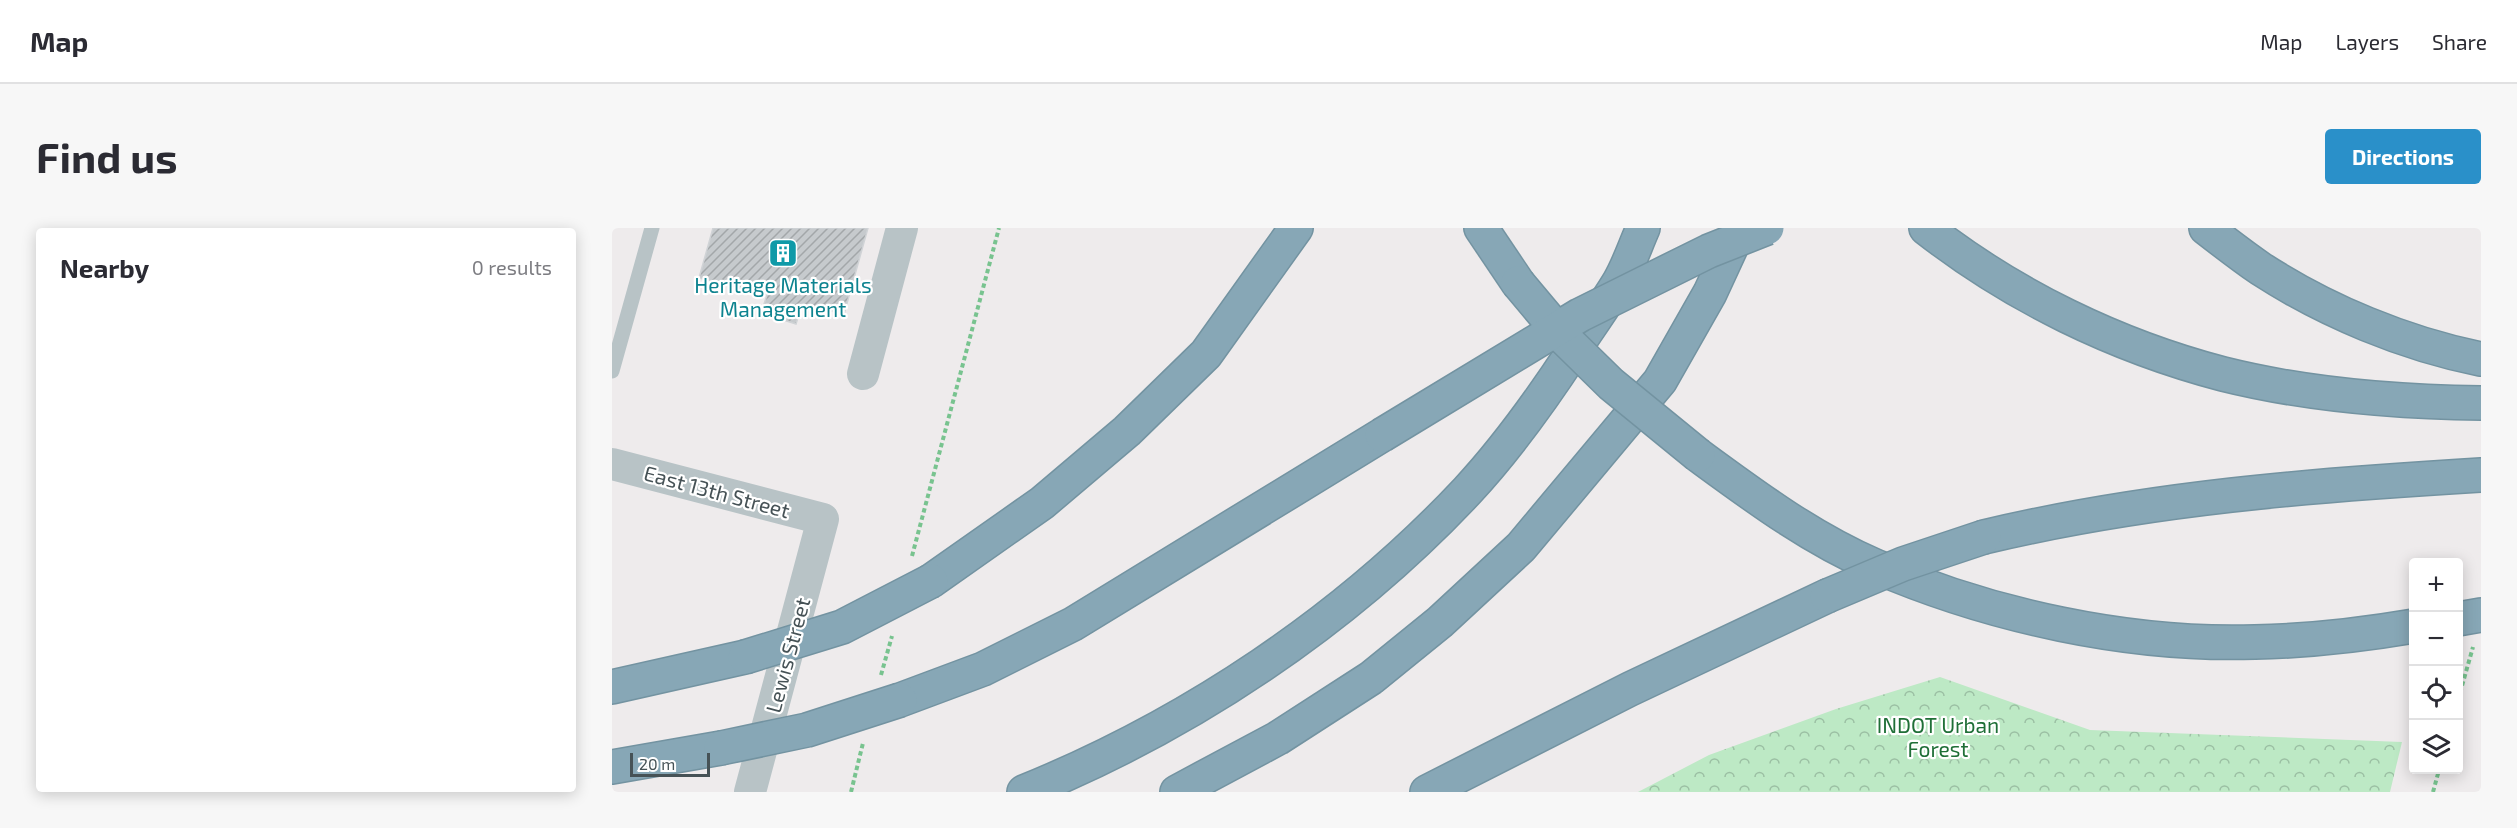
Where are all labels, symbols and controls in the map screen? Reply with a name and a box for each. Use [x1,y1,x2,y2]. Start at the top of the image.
text: Map [30,24,88,58]
text: Map [2260,29,2302,54]
text: Layers [2335,29,2399,54]
text: Share [2432,29,2487,54]
button: Directions [2325,129,2481,184]
text: Find us [36,131,178,181]
building icon: Heritage Materials Management [767,237,799,269]
text: Nearby [60,252,149,283]
text: 0 results [472,255,552,279]
place label: Heritage Materials Management [694,272,872,321]
street label: East 13th Street [641,460,793,522]
map controls [2409,558,2463,774]
button: + [2409,558,2463,612]
street label: Lewis Street [760,595,814,715]
button: − [2409,612,2463,666]
button: locate [2409,666,2463,720]
park label: INDOT Urban Forest [1877,712,1999,761]
button: layers [2409,720,2463,774]
scale bar [630,750,710,778]
text: 20 m [639,754,675,773]

